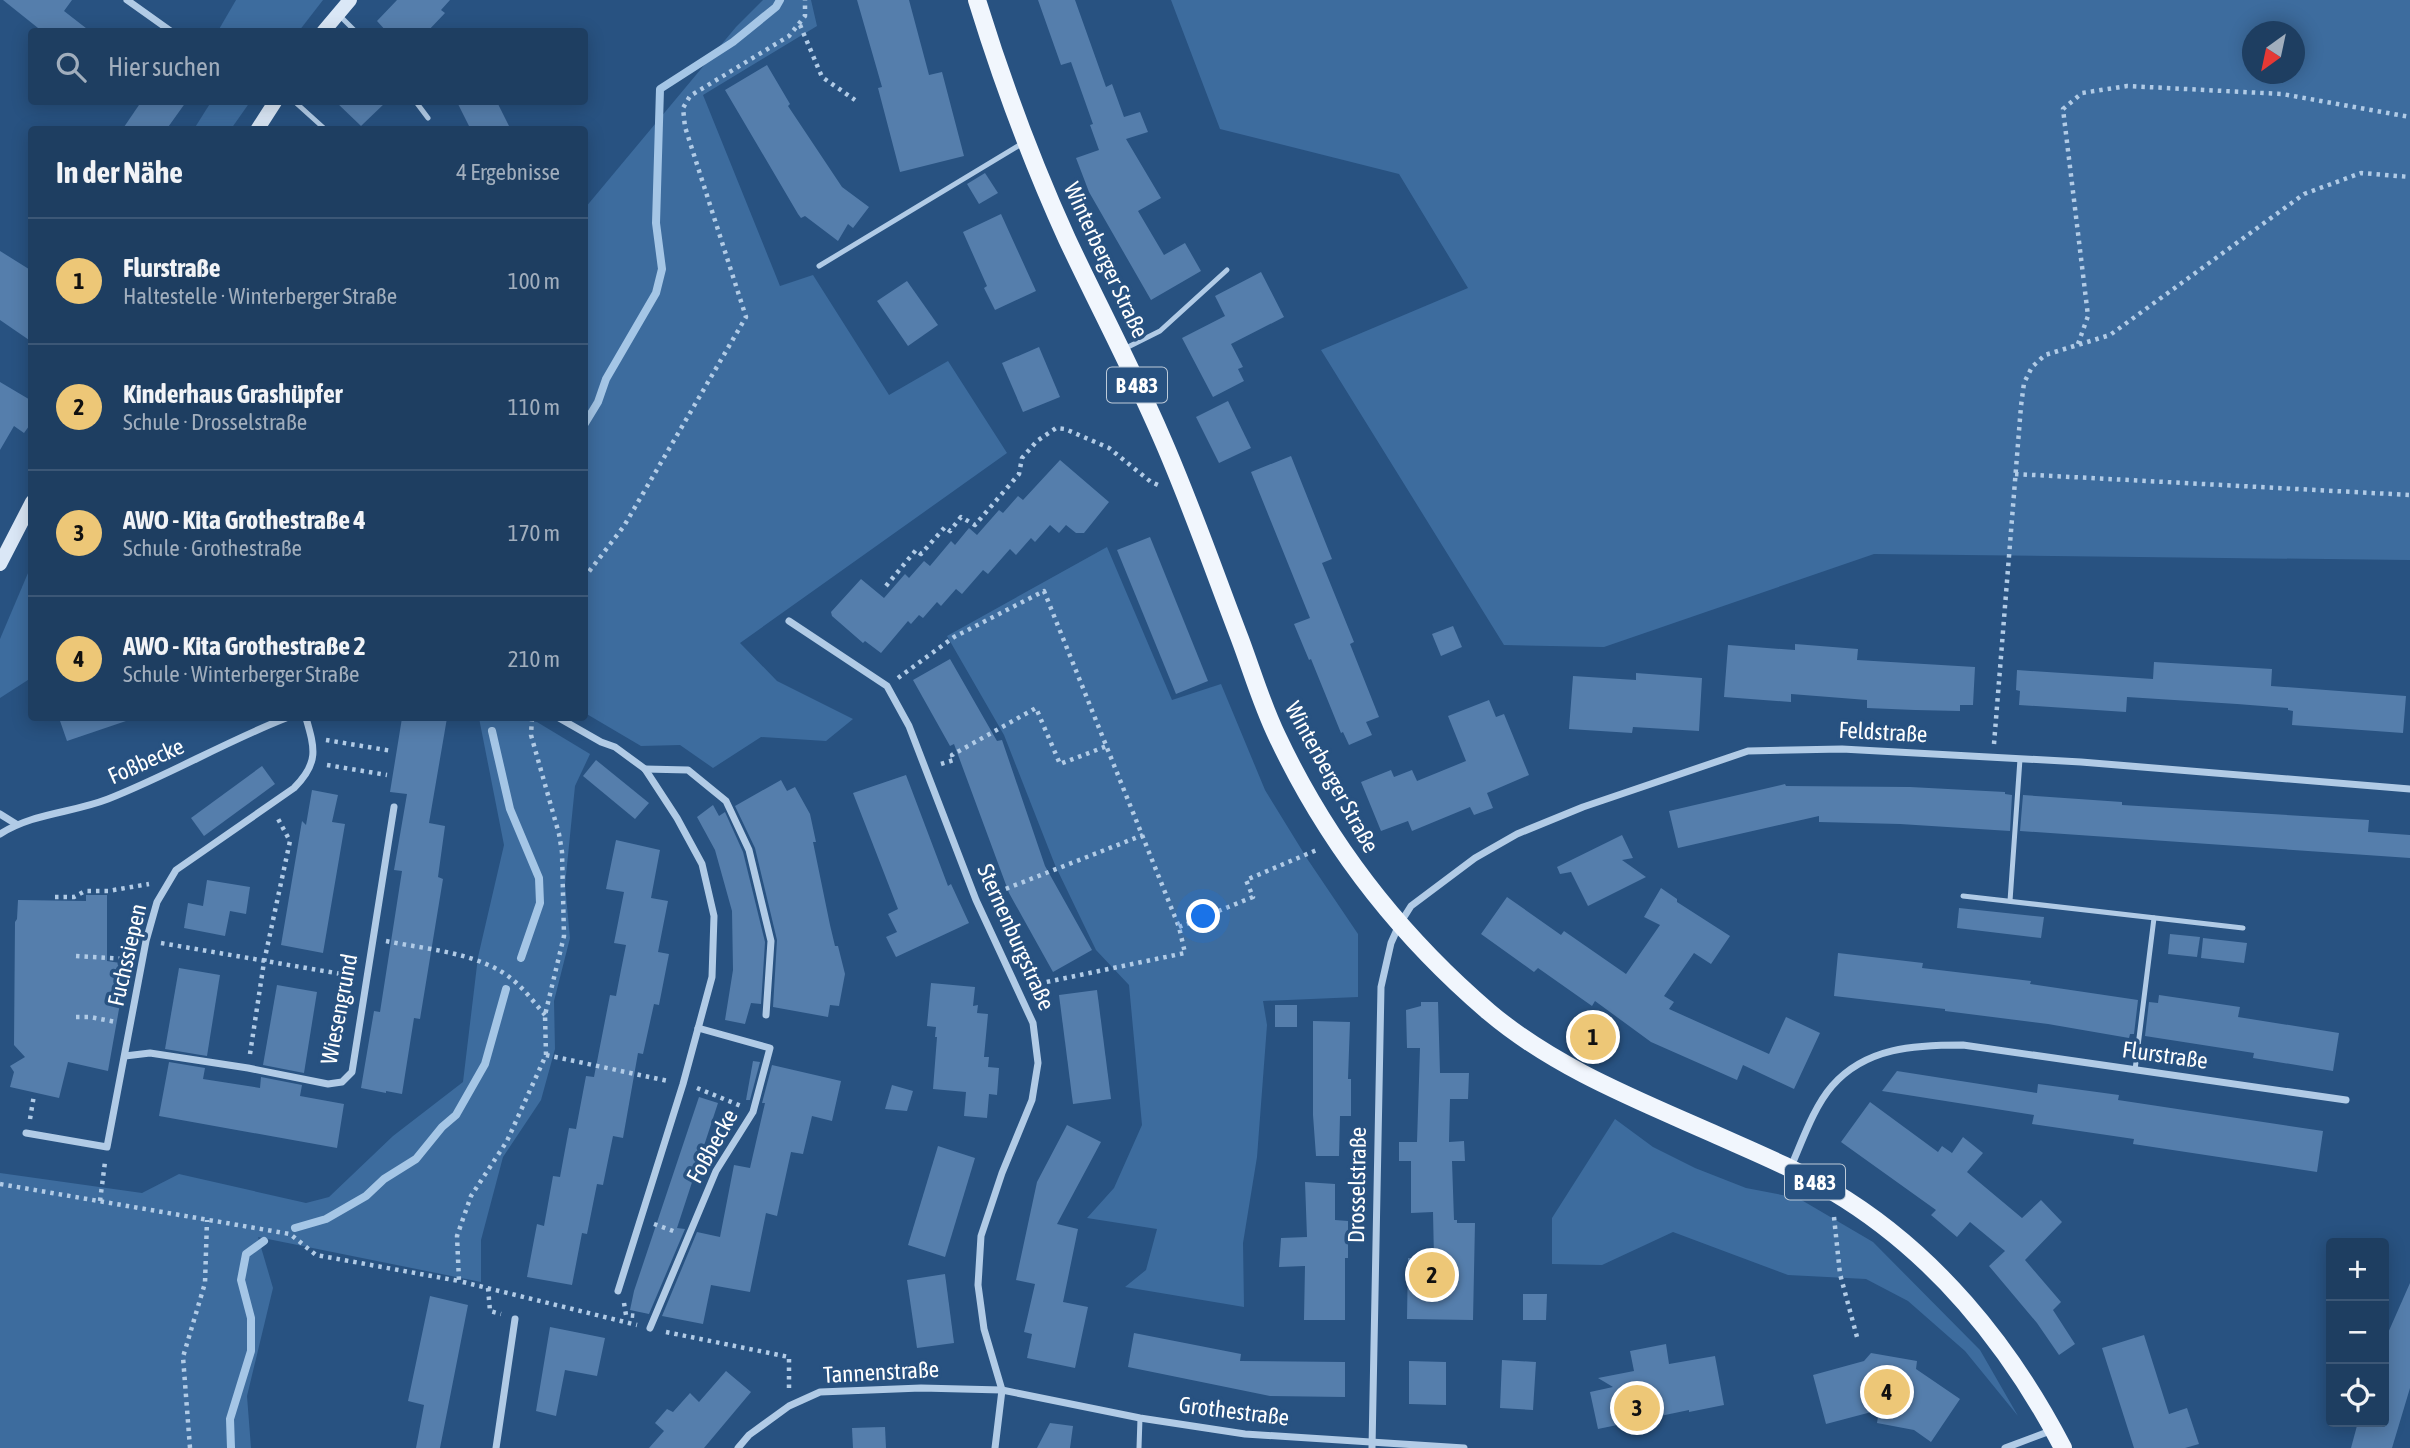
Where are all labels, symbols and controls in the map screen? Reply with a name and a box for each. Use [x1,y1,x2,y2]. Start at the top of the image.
north arrow [2242,21,2305,84]
search box [28,28,588,105]
icon: search [52,48,90,86]
text: Hier suchen [108,52,221,82]
text: In der Nähe [56,155,183,189]
text: 4 Ergebnisse [456,159,560,185]
street label: Winterberger Straße [1059,178,1153,342]
text: Flurstraße [123,253,221,283]
text: 1 [74,268,84,294]
text: 100 m [508,268,560,294]
text: Haltestelle · Winterberger Straße [123,283,397,309]
road number: B 483 [1107,368,1167,402]
text: Kinderhaus Grashüpfer [123,379,342,409]
text: 2 [74,394,84,420]
text: 110 m [508,394,560,420]
text: Schule · Drosselstraße [123,409,307,435]
text: AWO - Kita Grothestraße 4 [123,505,366,535]
text: 3 [74,520,84,546]
text: 170 m [508,520,560,546]
text: Schule · Grothestraße [123,535,302,561]
text: AWO - Kita Grothestraße 2 [123,631,366,661]
text: 4 [74,646,84,672]
text: 210 m [508,646,560,672]
text: Schule · Winterberger Straße [123,661,360,687]
street label: Winterberger Straße [1280,697,1384,857]
street label: Feldstraße [1838,717,1928,747]
street label: Foßbecke [104,733,188,789]
street label: Sternenburgstraße [972,860,1060,1014]
your location [1186,899,1220,933]
street label: Fuchssiepen [103,901,151,1009]
street label: Wiesengrund [316,952,362,1066]
pin: 1 [1570,1011,1616,1063]
street label: Flurstraße [2120,1036,2210,1074]
street label: Foßbecke [681,1105,743,1187]
street label: Drosselstraße [1343,1127,1371,1243]
road number: B 483 [1785,1164,1845,1200]
map controls [2326,1238,2389,1427]
button: + [2326,1238,2389,1301]
pin: 2 [1409,1249,1455,1301]
button: − [2326,1301,2389,1364]
street label: Tannenstraße [822,1356,940,1388]
button: locate [2326,1364,2389,1427]
pin: 4 [1864,1366,1910,1418]
pin: 3 [1614,1382,1660,1434]
street label: Grothestraße [1177,1391,1291,1431]

